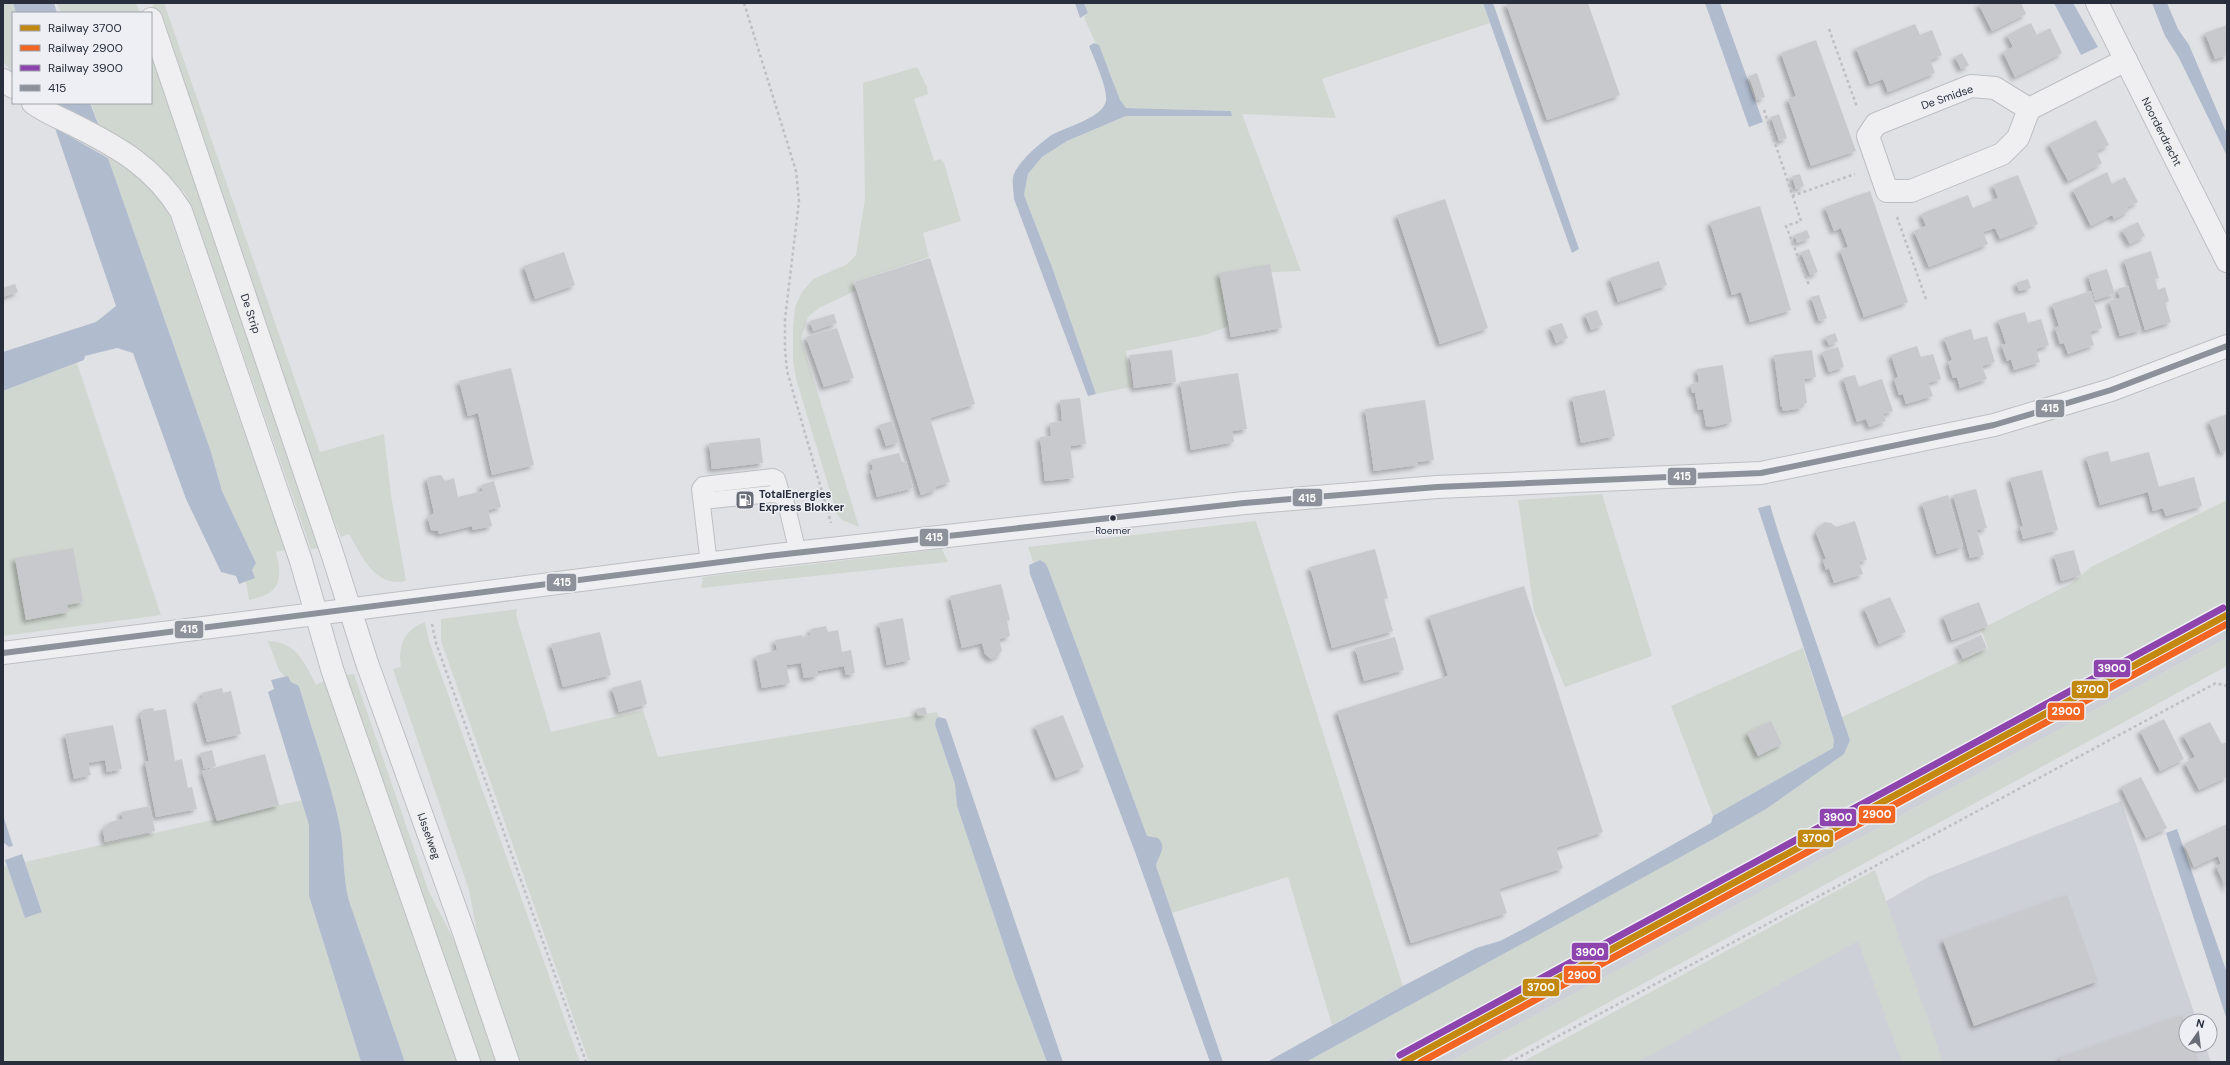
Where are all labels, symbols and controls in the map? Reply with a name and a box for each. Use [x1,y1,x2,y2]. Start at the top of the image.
legend [12,12,152,104]
text: Railway 3700 [48,20,122,36]
text: Railway 2900 [48,40,123,56]
text: Railway 3900 [48,60,123,76]
text: 415 [48,80,66,96]
street label: De Smidse [1919,82,1975,112]
street label: Noorderdracht [2139,95,2185,168]
street label: De Strip [238,292,264,335]
line badge: 415 [2035,399,2065,418]
text: 415 [2041,401,2059,415]
line badge: 415 [1667,467,1697,486]
text: 415 [1673,469,1691,483]
place label: TotalEnergies Express Blokker [759,487,845,514]
line badge: 415 [1292,488,1323,507]
fuel station icon: TotalEnergies Express Blokker [734,489,756,511]
text: 415 [1298,491,1316,505]
marker: Roemer [1108,513,1118,523]
place label: Roemer [1095,524,1131,537]
line badge: 415 [919,528,949,547]
text: 415 [925,530,943,544]
line badge: 415 [546,573,577,592]
text: 415 [553,575,571,589]
line badge: 415 [174,620,204,639]
text: 415 [180,622,198,636]
line badge: 3900 [2093,659,2131,678]
text: 3900 [2098,661,2127,675]
line badge: 3700 [2071,680,2109,699]
text: 3700 [2076,682,2104,696]
line badge: 2900 [2047,702,2085,721]
text: 2900 [2052,704,2081,718]
line badge: 2900 [1858,805,1896,824]
text: 2900 [1863,807,1892,821]
line badge: 3900 [1819,808,1857,827]
text: 3900 [1824,810,1853,824]
street label: IJsselweg [414,811,444,861]
line badge: 3700 [1797,829,1834,848]
text: 3700 [1802,831,1830,845]
line badge: 3900 [1571,942,1609,961]
text: 3900 [1576,945,1605,959]
line badge: 2900 [1563,965,1601,984]
text: 2900 [1568,968,1597,982]
line badge: 3700 [1522,978,1560,997]
text: 3700 [1527,980,1555,994]
north arrow [2178,1013,2218,1053]
text: N [2195,1016,2206,1031]

